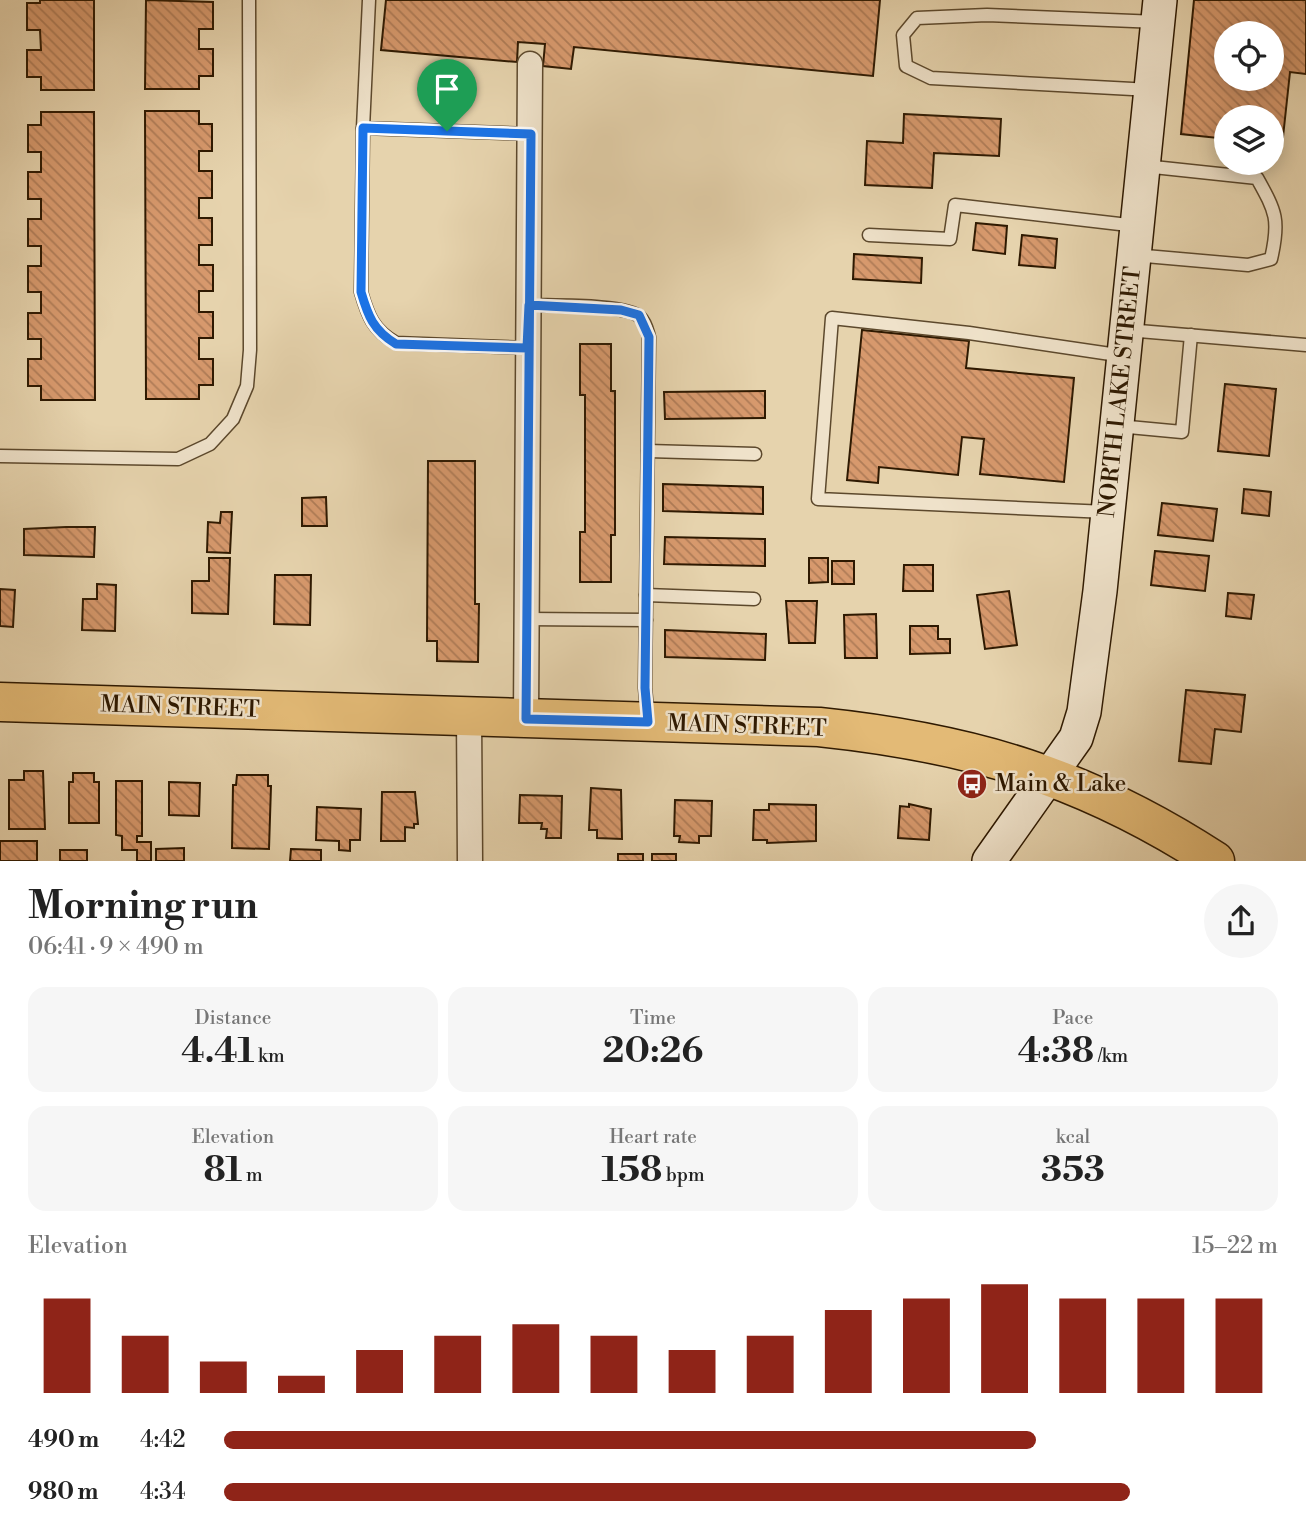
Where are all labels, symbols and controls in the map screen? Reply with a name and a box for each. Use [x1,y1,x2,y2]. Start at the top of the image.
map controls [1214,21,1284,175]
button: locate [1214,21,1284,91]
pin [417,59,477,131]
icon: arrive [428,70,466,108]
button: layers [1214,105,1284,175]
street label: NORTH LAKE STREET [1093,265,1147,519]
street label: MAIN STREET [100,690,260,724]
street label: MAIN STREET [667,709,827,743]
bus stop icon: Main & Lake [955,767,989,801]
place label: Main & Lake [995,770,1126,798]
text: Morning run [28,883,258,930]
button: share [1204,884,1278,958]
text: 06:41 · 9 × 490 m [28,933,204,961]
text: Distance [195,1006,271,1030]
text: Time [630,1006,676,1030]
text: Pace [1053,1006,1093,1030]
text: 4.41 [181,1030,254,1073]
text: 20:26 [603,1030,703,1073]
text: 4:38 [1018,1030,1094,1073]
text: km [254,1044,285,1068]
text: /km [1094,1044,1128,1068]
text: Elevation [192,1125,274,1149]
text: Heart rate [609,1125,697,1149]
text: kcal [1056,1125,1090,1149]
text: 81 [203,1149,242,1192]
text: 158 [601,1149,662,1192]
text: 353 [1041,1149,1105,1192]
text: m [242,1163,263,1187]
text: bpm [662,1163,705,1187]
text: Elevation [28,1232,128,1260]
text: 15–22 m [1192,1232,1278,1260]
text: 490 m [28,1426,99,1454]
text: 4:42 [140,1426,186,1454]
text: 980 m [28,1478,98,1506]
text: 4:34 [140,1478,186,1506]

